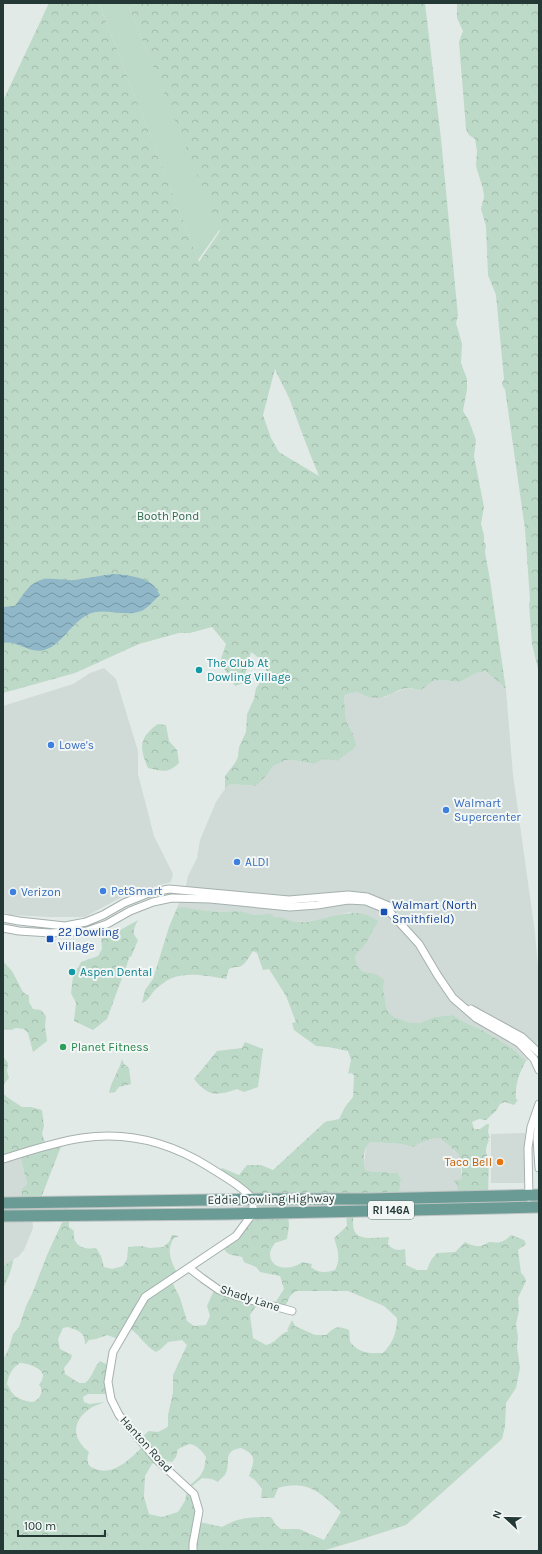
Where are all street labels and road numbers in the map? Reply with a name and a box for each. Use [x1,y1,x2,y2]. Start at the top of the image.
street label: Eddie Dowling Highway [207,1191,335,1207]
road number: RI 146A [368,1201,414,1219]
street label: Shady Lane [218,1282,282,1314]
street label: Hanton Road [117,1413,175,1475]

